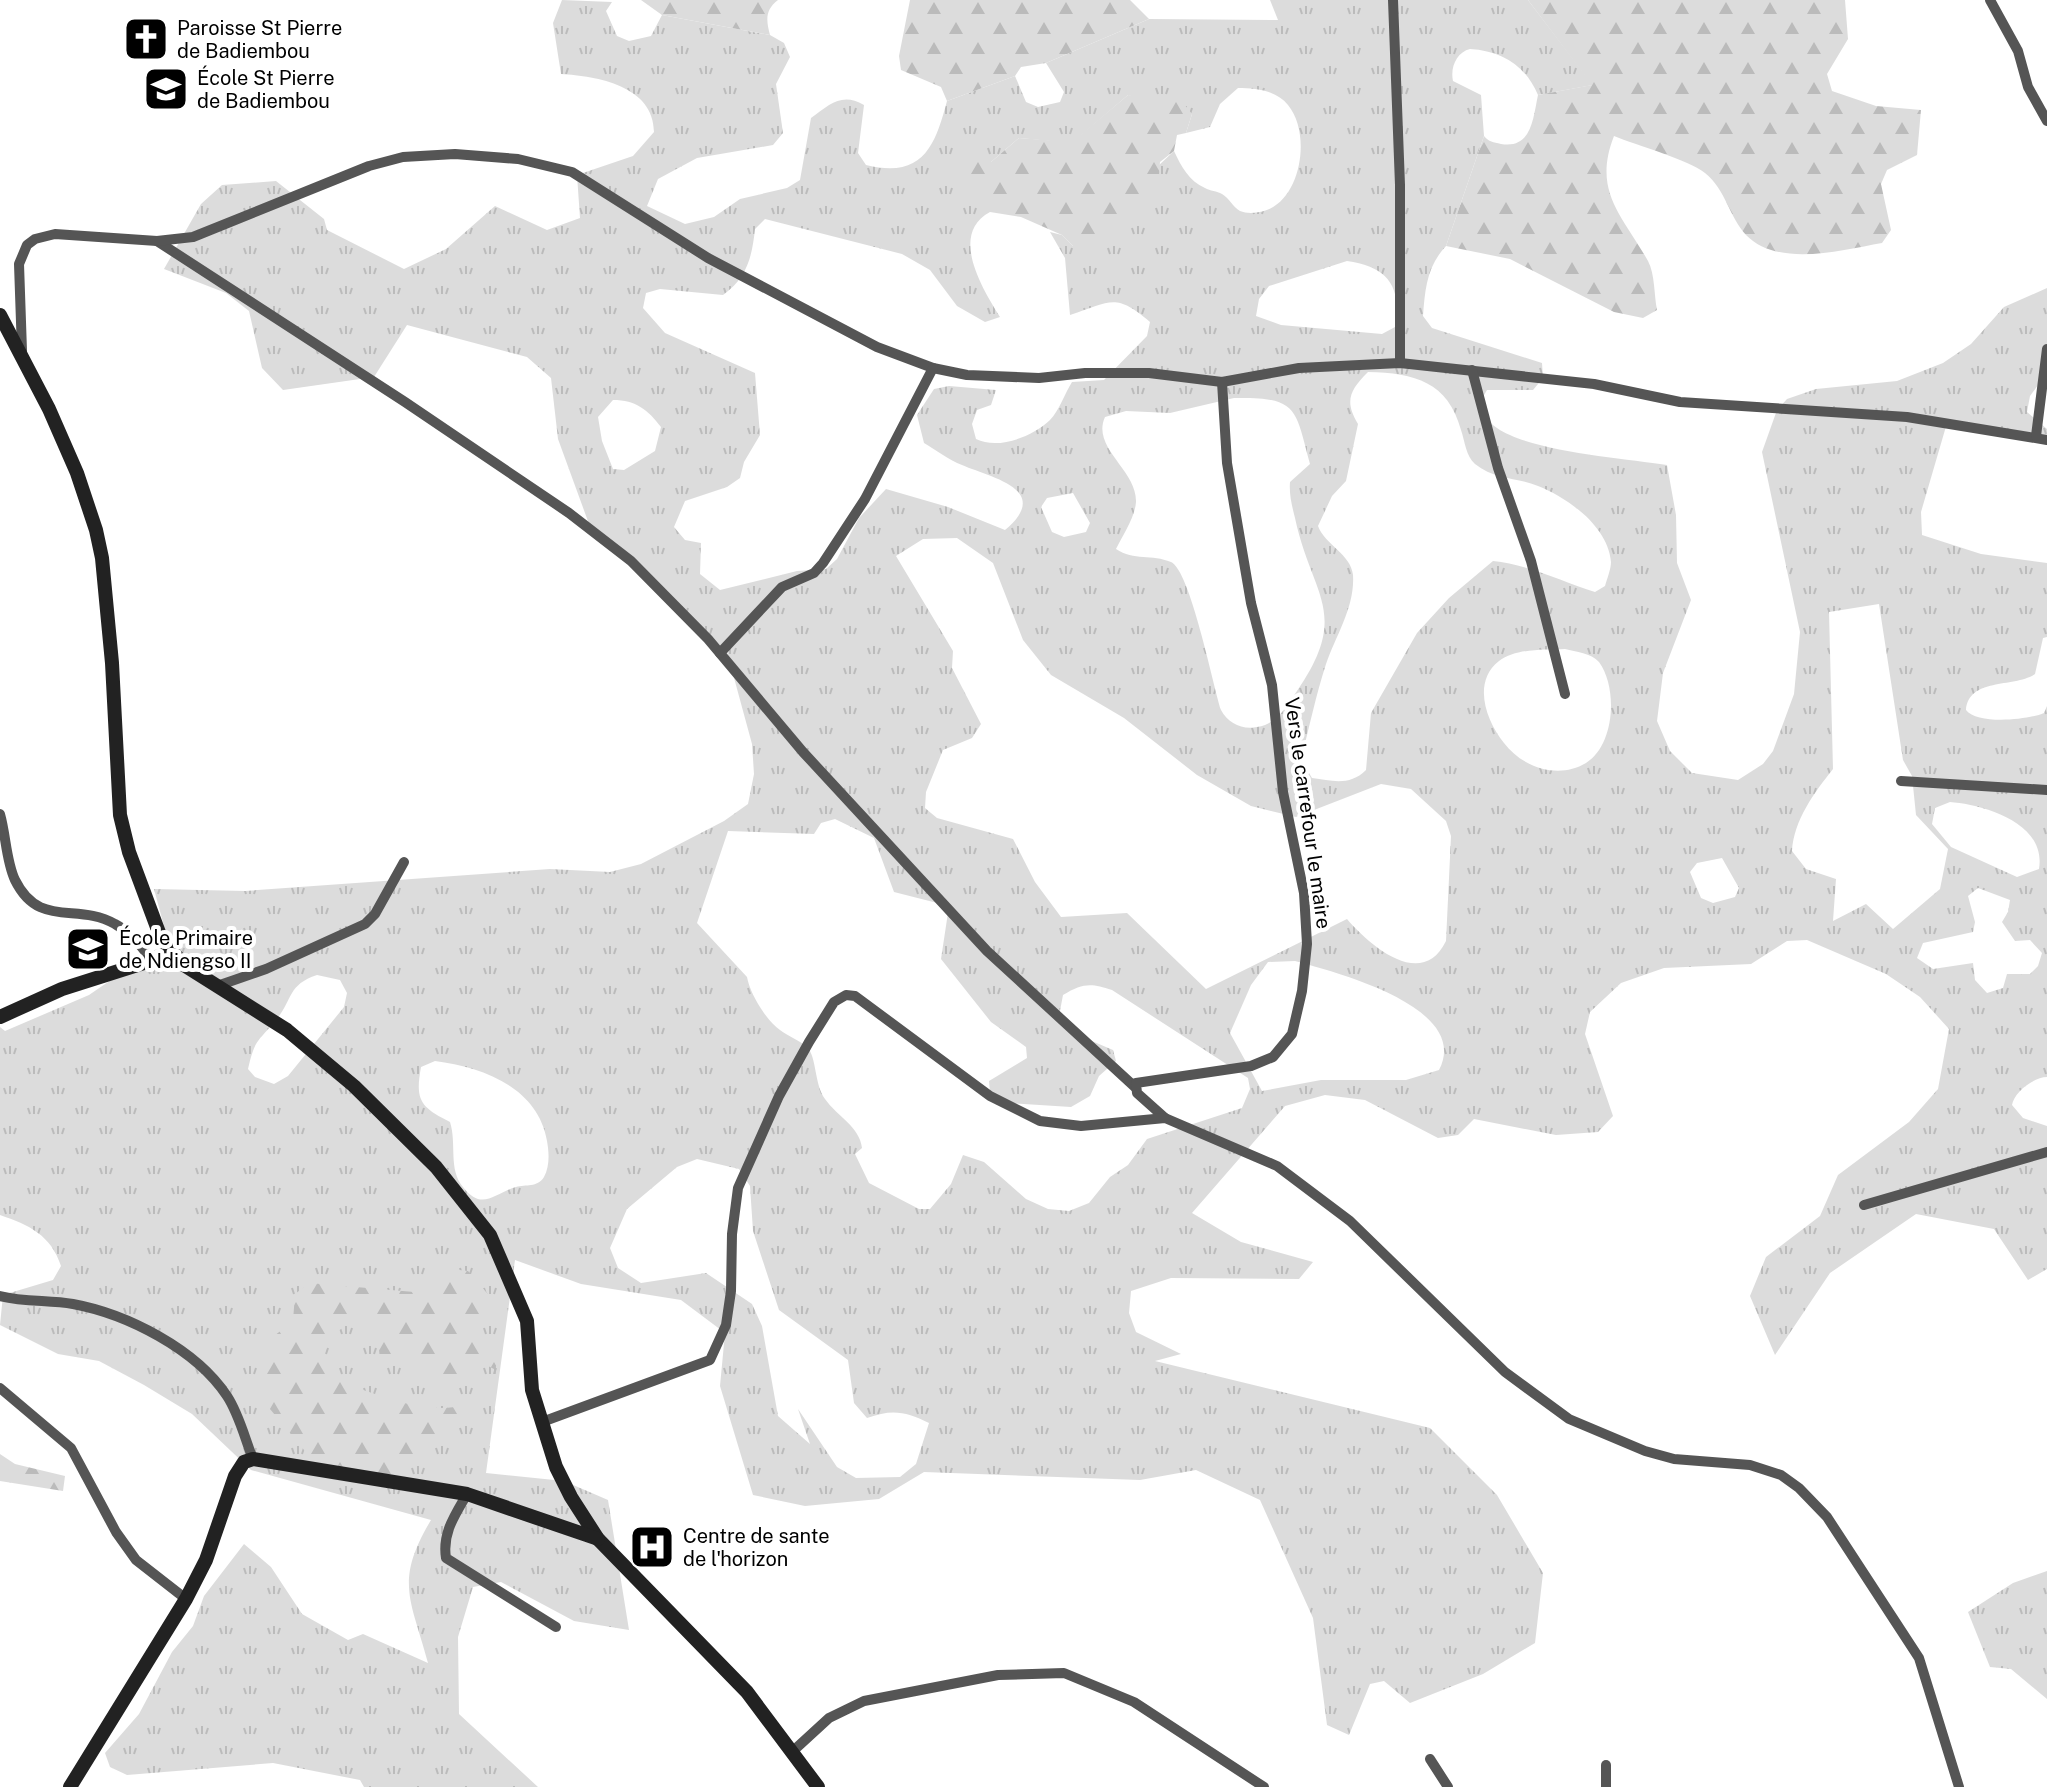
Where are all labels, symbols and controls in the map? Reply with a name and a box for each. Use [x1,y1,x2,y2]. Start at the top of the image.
church icon: Paroisse St Pierre de Badiembou [122,15,170,63]
place label: Paroisse St Pierre de Badiembou [177,16,342,63]
school or university icon: École St Pierre de Badiembou [142,65,190,113]
place label: École St Pierre de Badiembou [197,65,334,113]
street label: Vers le carrefour le maire [1280,696,1336,930]
school or university icon: École Primaire de Ndiengso II [64,925,112,973]
place label: École Primaire de Ndiengso II [119,925,253,973]
hospital icon: Centre de sante de l'horizon [628,1523,676,1571]
place label: Centre de sante de l'horizon [683,1524,830,1571]

